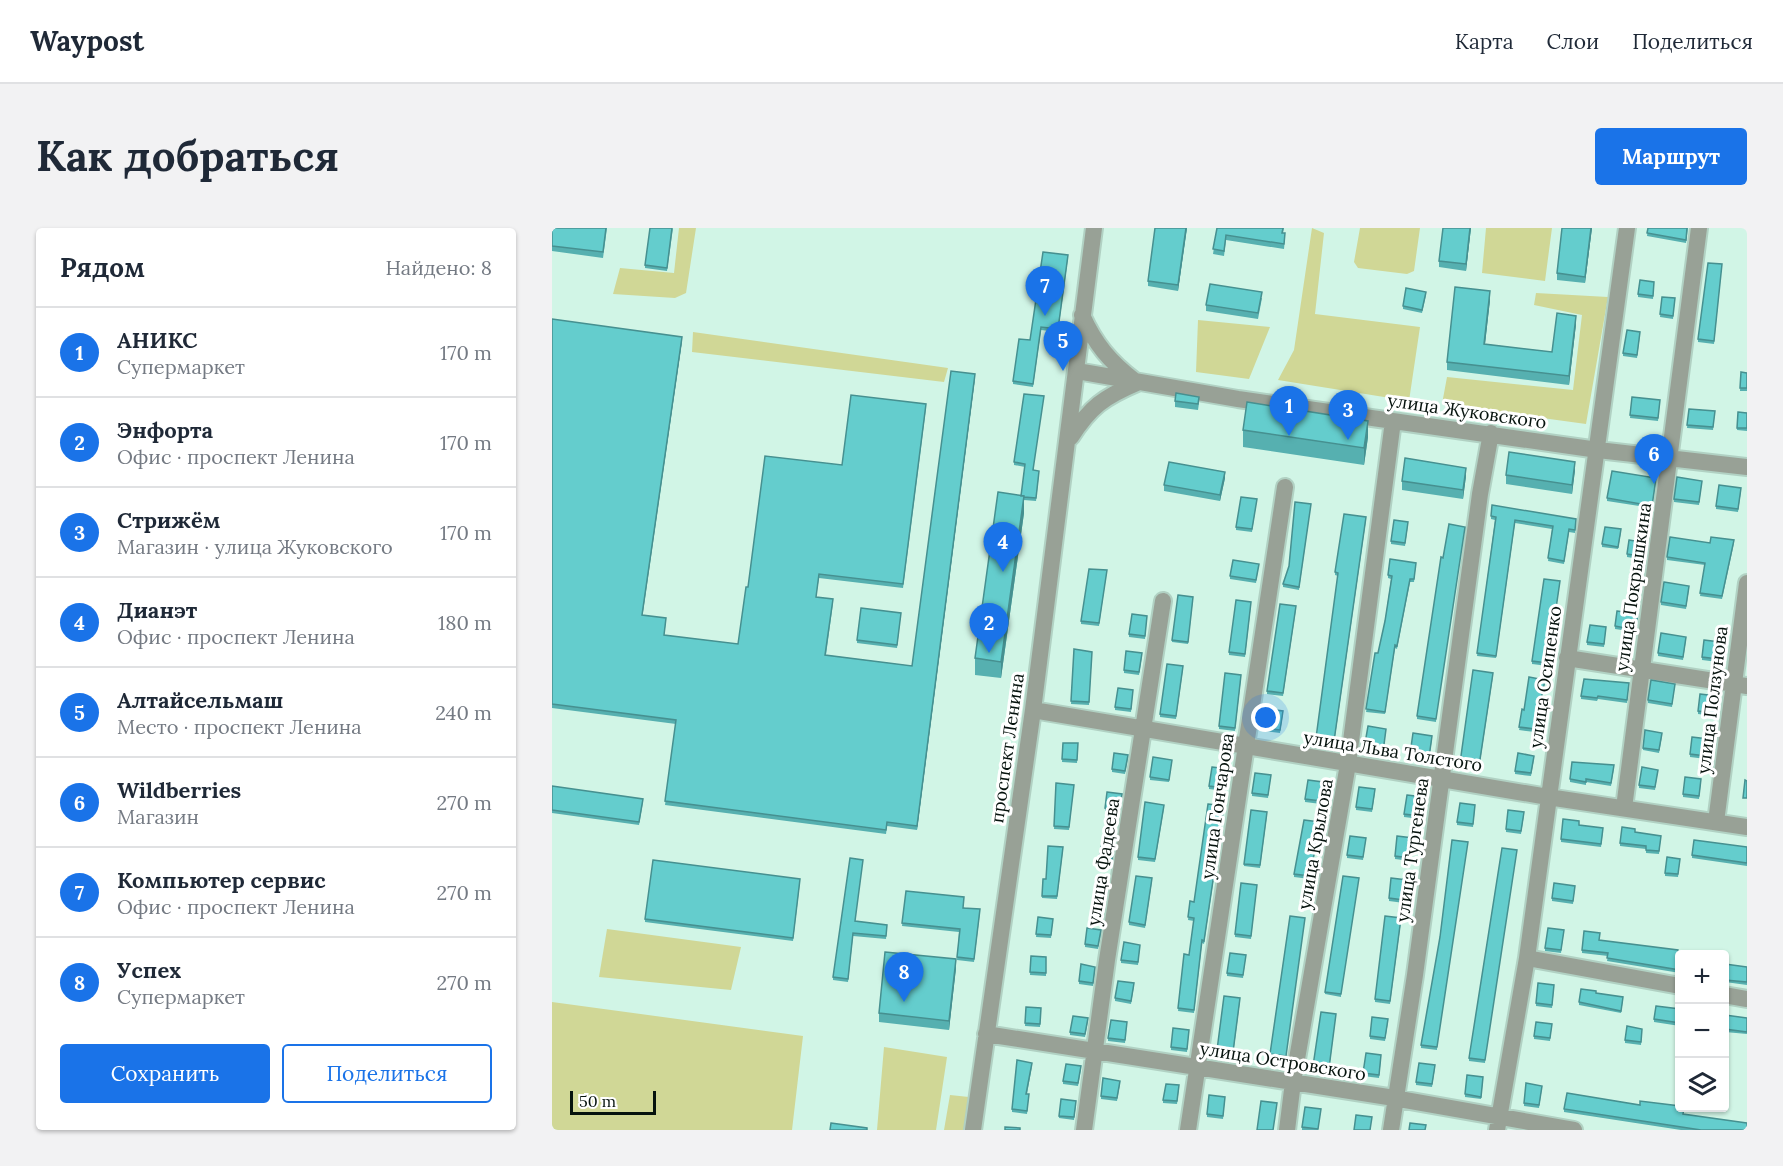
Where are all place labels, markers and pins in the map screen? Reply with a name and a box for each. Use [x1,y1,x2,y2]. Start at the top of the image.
pin: 7 [1026,266,1064,316]
pin: 5 [1044,322,1082,371]
pin: 1 [1270,386,1308,436]
pin: 3 [1328,390,1368,440]
pin: 6 [1634,434,1674,484]
pin: 4 [984,522,1022,572]
pin: 2 [970,604,1008,653]
pin: 8 [884,952,924,1002]

